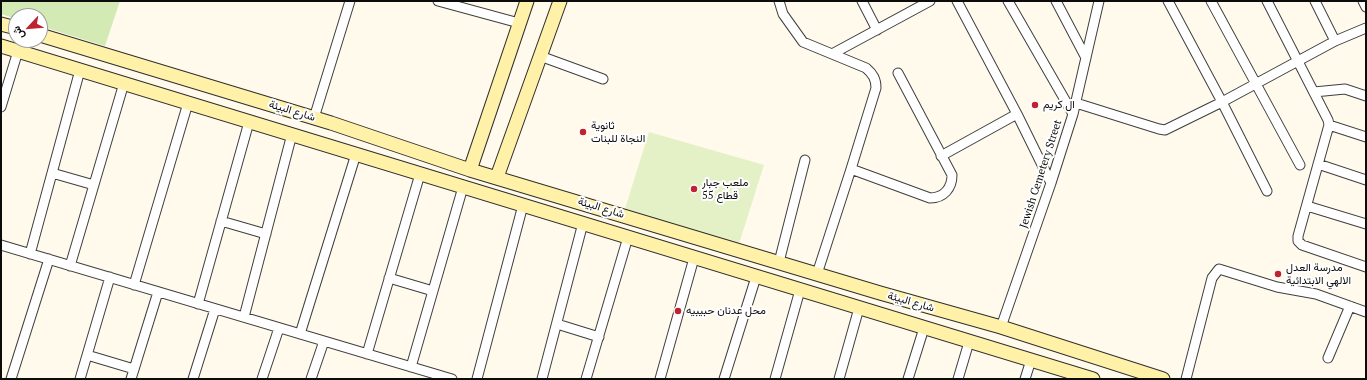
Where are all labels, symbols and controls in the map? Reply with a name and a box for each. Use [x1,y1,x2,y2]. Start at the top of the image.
north arrow [8,8,48,48]
text: ش [9,24,27,42]
street label: شارع البيئة [267,98,317,124]
place label: ال كريم [1043,98,1075,112]
marker: ال كريم [1030,100,1040,110]
street label: Jewish Cemetery Street [1017,118,1065,230]
place label: ثانوية النجاة للبنات [591,119,645,145]
marker: ثانوية النجاة للبنات [578,127,588,137]
place label: ملعب جبار قطاع 55 [702,176,748,202]
marker: ملعب جبار قطاع 55 [689,184,699,194]
street label: شارع البيئة [576,195,626,221]
place label: مدرسة العدل الالهي الابتدائية [1286,261,1351,287]
marker: مدرسة العدل الالهي الابتدائية [1273,269,1283,279]
street label: شارع البيئة [886,289,936,315]
place label: محل عدنان حبيبيه [686,304,766,318]
marker: محل عدنان حبيبيه [673,306,683,316]

